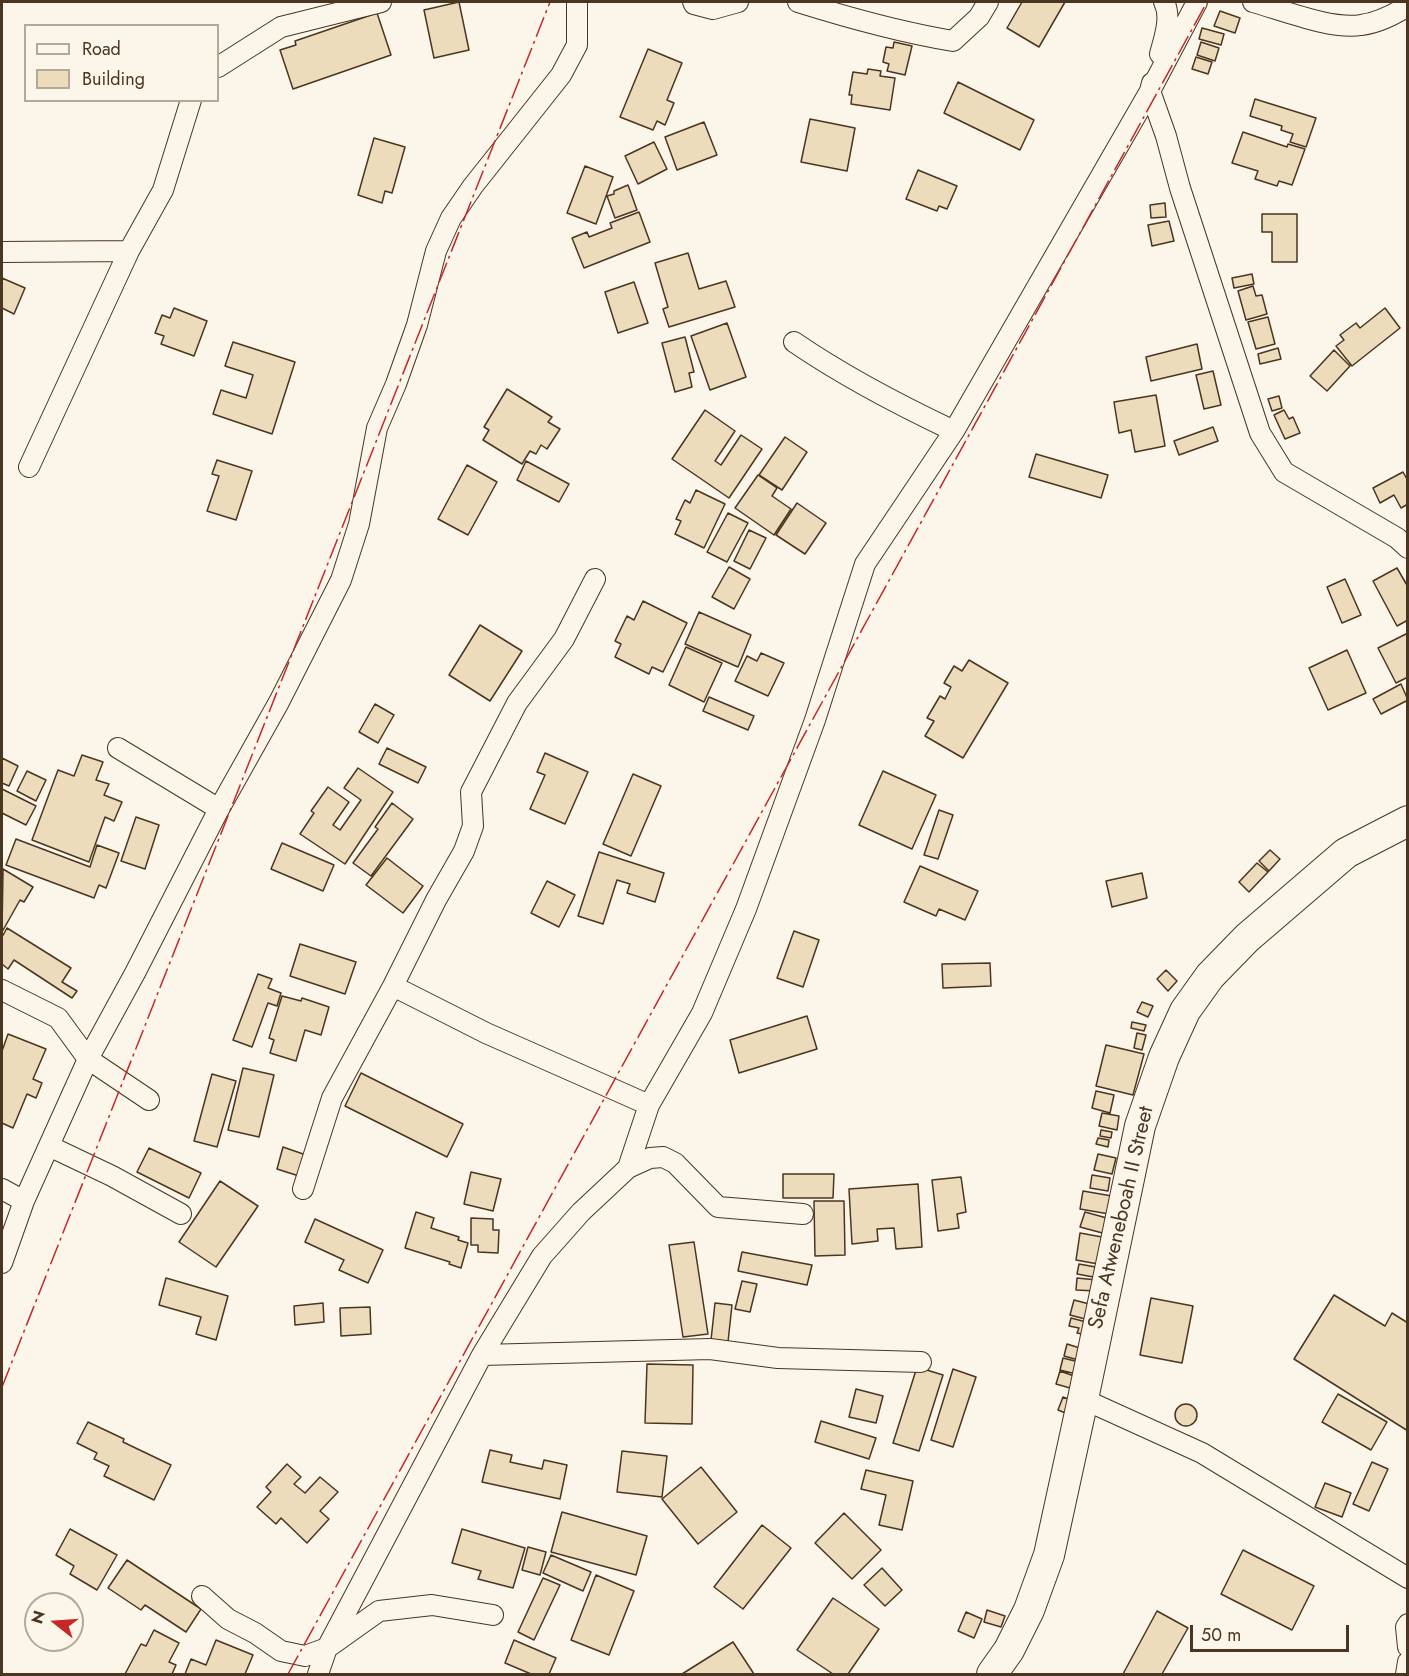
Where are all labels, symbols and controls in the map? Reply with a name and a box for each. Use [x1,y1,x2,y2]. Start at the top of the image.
legend [24,24,219,102]
text: Road [82,36,121,62]
text: Building [82,66,145,92]
street label: Sefa Atweneboah II Street [1084,1104,1160,1332]
north arrow [24,1592,84,1652]
text: N [25,1608,51,1627]
scale bar [1193,1613,1352,1651]
text: 50 m [1201,1622,1241,1648]

